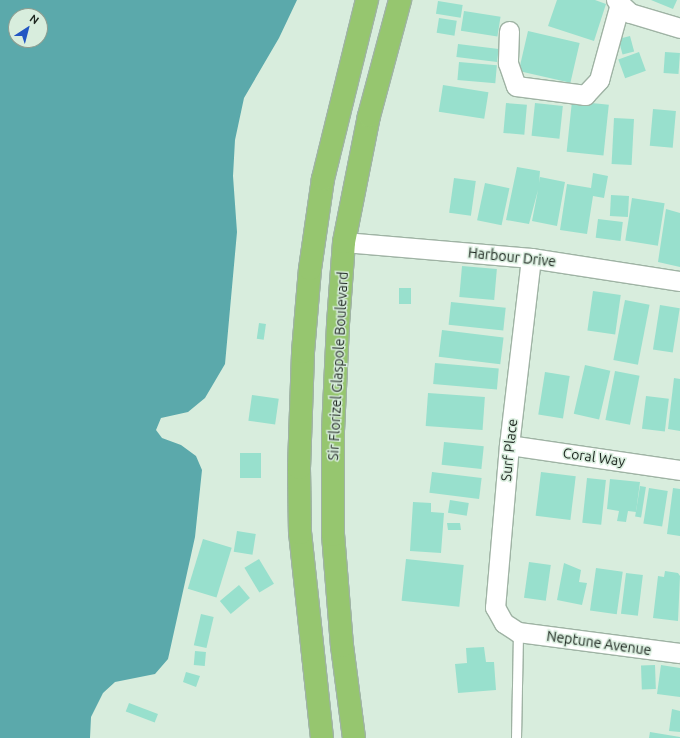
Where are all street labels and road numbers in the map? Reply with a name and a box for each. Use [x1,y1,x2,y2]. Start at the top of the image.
street label: Harbour Drive [467,244,557,270]
street label: Sir Florizel Glaspole Boulevard [325,271,351,461]
street label: Surf Place [497,418,521,482]
street label: Coral Way [562,444,626,470]
street label: Neptune Avenue [546,627,652,659]

